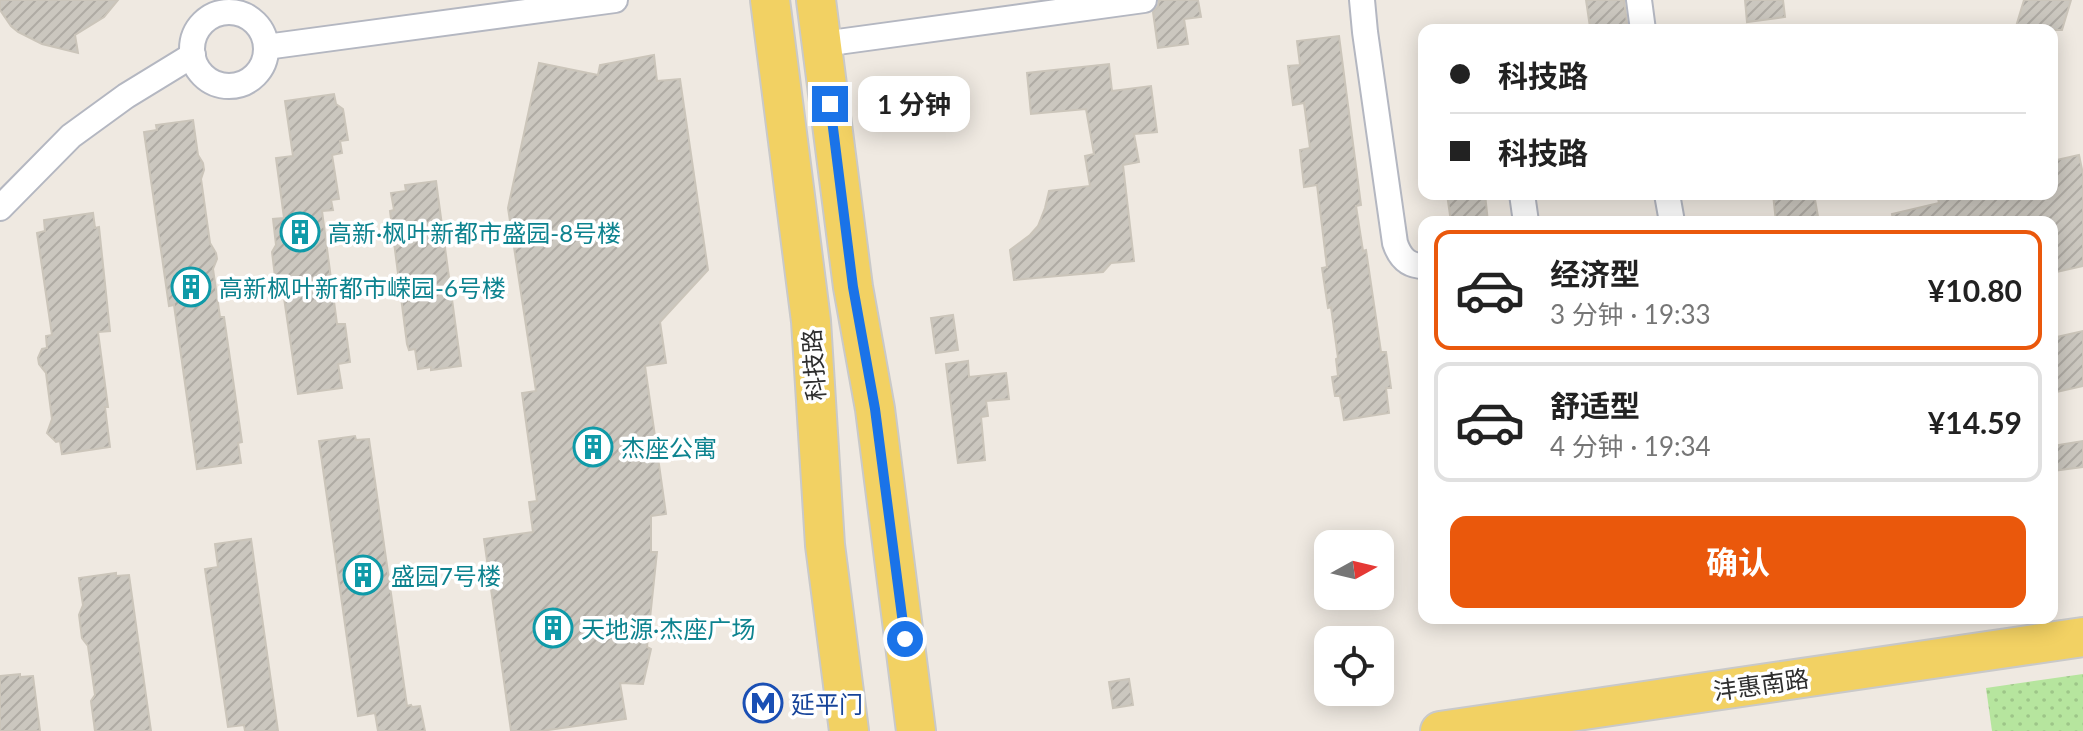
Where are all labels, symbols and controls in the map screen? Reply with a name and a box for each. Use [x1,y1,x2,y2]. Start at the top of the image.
text: 科技路 [1498,57,1588,93]
callout: 1 分钟 [858,76,970,132]
route end [812,86,848,122]
text: 1 分钟 [877,88,951,120]
text: 科技路 [1498,134,1588,170]
building icon: 高新·枫叶新都市盛园-8号楼 [279,211,321,253]
place label: 高新·枫叶新都市盛园-8号楼 [328,218,621,247]
icon: car [1454,254,1526,326]
text: 经济型 [1550,255,1640,291]
building icon: 高新枫叶新都市嵘园-6号楼 [170,266,212,308]
text: ¥10.80 [1928,272,2022,308]
place label: 高新枫叶新都市嵘园-6号楼 [219,273,506,302]
text: 3 分钟 · 19:33 [1550,298,1711,330]
street label: 科技路 [796,328,830,402]
icon: car [1454,386,1526,458]
text: 舒适型 [1550,387,1640,423]
text: ¥14.59 [1928,404,2022,440]
building icon: 杰座公寓 [572,426,614,468]
text: 4 分钟 · 19:34 [1550,430,1711,462]
place label: 杰座公寓 [621,433,717,462]
button: 确认 [1450,516,2026,608]
north arrow [1314,530,1394,610]
map controls [1314,530,1394,706]
building icon: 盛园7号楼 [342,554,384,596]
place label: 盛园7号楼 [391,561,501,590]
building icon: 天地源·杰座广场 [532,607,574,649]
place label: 天地源·杰座广场 [581,614,755,643]
route start [887,621,923,657]
button: locate [1314,626,1394,706]
street label: 沣惠南路 [1711,663,1811,705]
metro station icon: 延平门 [742,682,784,724]
place label: 延平门 [791,689,863,718]

